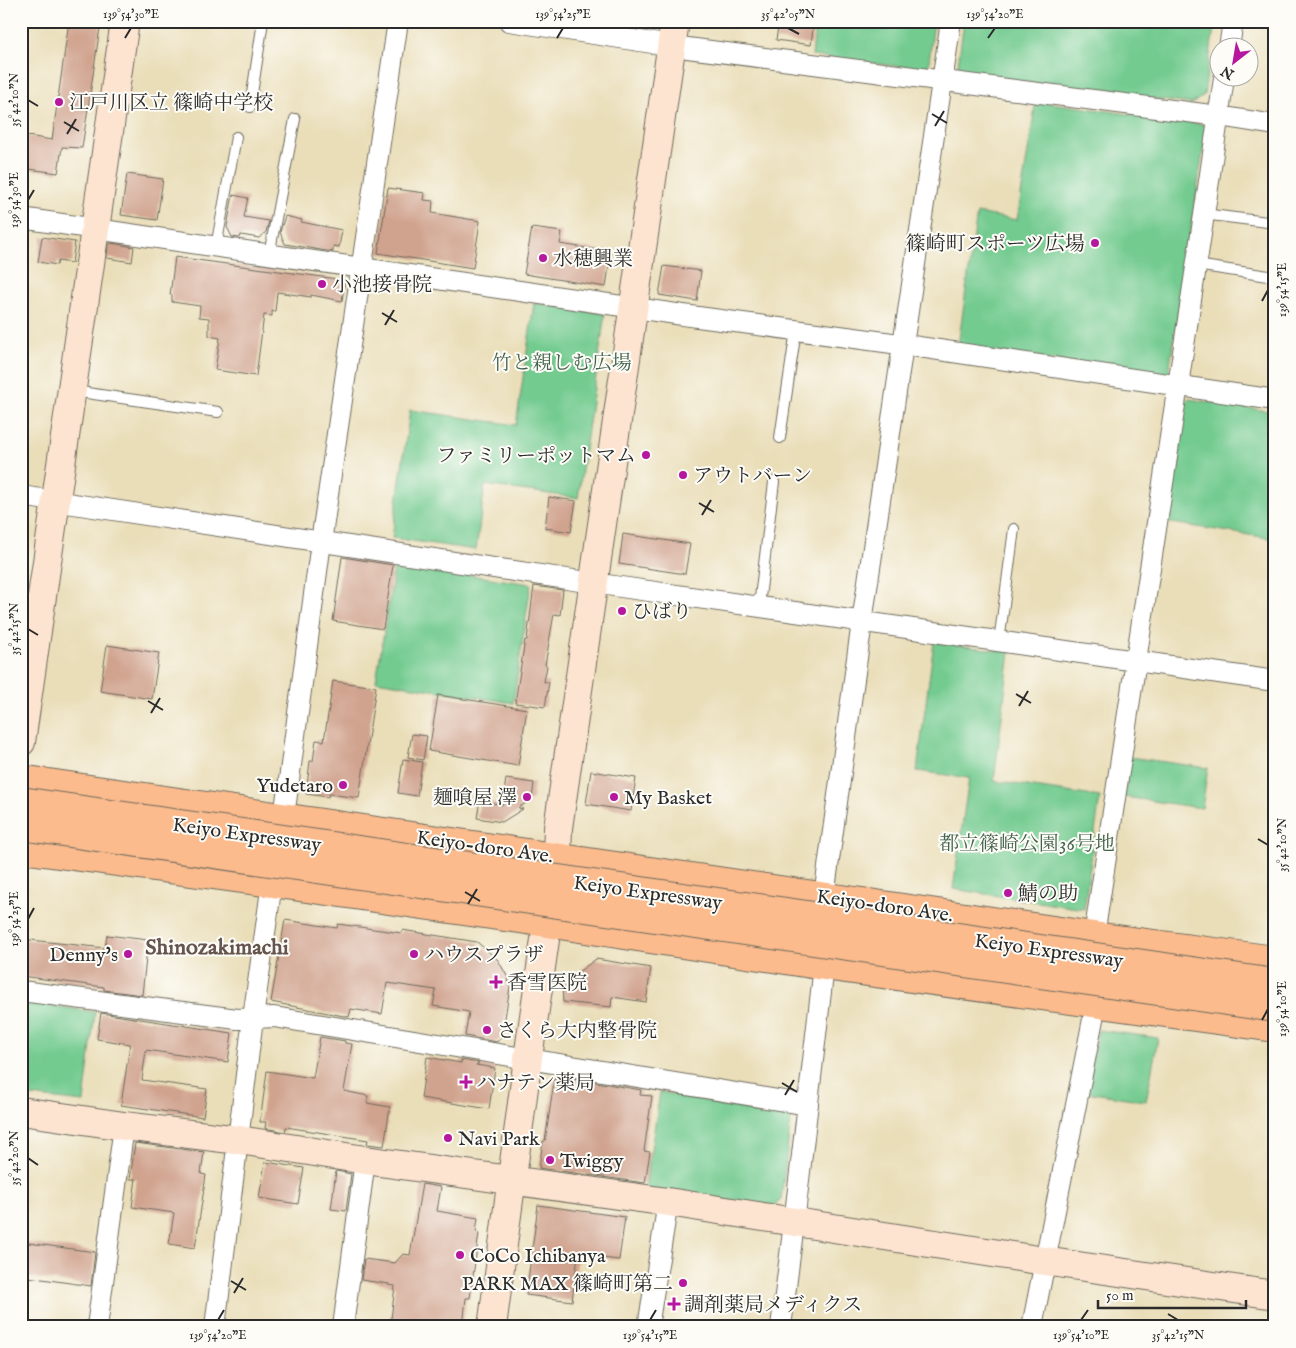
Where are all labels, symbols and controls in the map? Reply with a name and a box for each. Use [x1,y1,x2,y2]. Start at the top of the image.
text: 139°54'30"E [103,7,159,22]
text: 139°54'25"E [535,7,591,22]
text: 35°42'05"N [761,7,816,22]
text: 139°54'20"E [966,7,1024,22]
north arrow [1208,38,1258,88]
text: N [1218,61,1239,84]
text: 35°42'10"N [7,72,22,127]
place label: 江戸川区立 篠崎中学校 [69,91,273,116]
marker: 江戸川区立 篠崎中学校 [53,96,65,108]
text: 139°54'30"E [7,172,22,228]
place label: 篠崎町スポーツ広場 [906,232,1085,257]
marker: 篠崎町スポーツ広場 [1089,237,1101,249]
place label: 水穂興業 [553,247,633,272]
marker: 水穂興業 [537,252,549,264]
text: 139°54'15"E [1275,263,1290,317]
place label: 小池接骨院 [332,273,432,298]
marker: 小池接骨院 [316,278,328,290]
park label: 竹と親しむ広場 [492,351,632,376]
place label: ファミリーポットマム [436,444,636,469]
marker: ファミリーポットマム [640,449,652,461]
place label: アウトバーン [693,464,812,489]
marker: アウトバーン [677,469,689,481]
place label: ひばり [632,600,692,625]
text: 35°42'15"N [7,602,22,655]
marker: ひばり [616,605,628,617]
place label: Yudetaro [256,774,333,799]
marker: Yudetaro [337,779,349,791]
place label: 麺喰屋 澤 [433,786,517,811]
place label: My Basket [624,786,712,811]
marker: 麺喰屋 澤 [521,791,533,803]
marker: My Basket [608,791,620,803]
street label: Keiyo Expressway [171,813,323,858]
text: 35°42'10"N [1275,817,1290,872]
street label: Keiyo-doro Ave. [415,826,555,869]
park label: 都立篠崎公園36号地 [939,832,1115,857]
street label: Keiyo Expressway [572,871,724,916]
place label: 鯖の助 [1018,882,1078,907]
street label: Keiyo-doro Ave. [815,885,955,928]
marker: 鯖の助 [1002,887,1014,899]
text: 139°54'25"E [7,891,22,947]
street label: Keiyo Expressway [973,929,1125,974]
district label: Shinozakimachi [145,934,289,962]
place label: Denny's [49,943,118,968]
place label: ハウスプラザ [424,943,543,968]
marker: Denny's [122,948,134,960]
marker: ハウスプラザ [408,948,420,960]
place label: 香雪医院 [507,971,587,996]
marker: 香雪医院 [489,975,503,989]
text: 139°54'10"E [1275,981,1290,1037]
place label: さくら大内整骨院 [497,1019,657,1044]
marker: さくら大内整骨院 [481,1024,493,1036]
place label: ハナテン薬局 [476,1071,595,1096]
marker: ハナテン薬局 [460,1076,472,1088]
place label: Navi Park [458,1127,540,1152]
text: 35°42'20"N [7,1130,22,1186]
marker: Navi Park [442,1132,454,1144]
place label: Twiggy [560,1149,624,1174]
marker: Twiggy [544,1154,556,1166]
place label: CoCo Ichibanya [470,1244,606,1269]
marker: CoCo Ichibanya [454,1249,466,1261]
place label: PARK MAX 篠崎町第二 [462,1272,673,1297]
marker: PARK MAX 篠崎町第二 [677,1277,689,1289]
scale bar [1098,1278,1246,1310]
text: 50 m [1106,1286,1134,1305]
place label: 調剤薬局メディクス [684,1293,862,1318]
marker: 調剤薬局メディクス [668,1298,680,1310]
text: 139°54'20"E [189,1328,247,1343]
text: 139°54'15"E [623,1328,677,1343]
text: 139°54'10"E [1053,1328,1109,1343]
text: 35°42'15"N [1152,1328,1205,1343]

